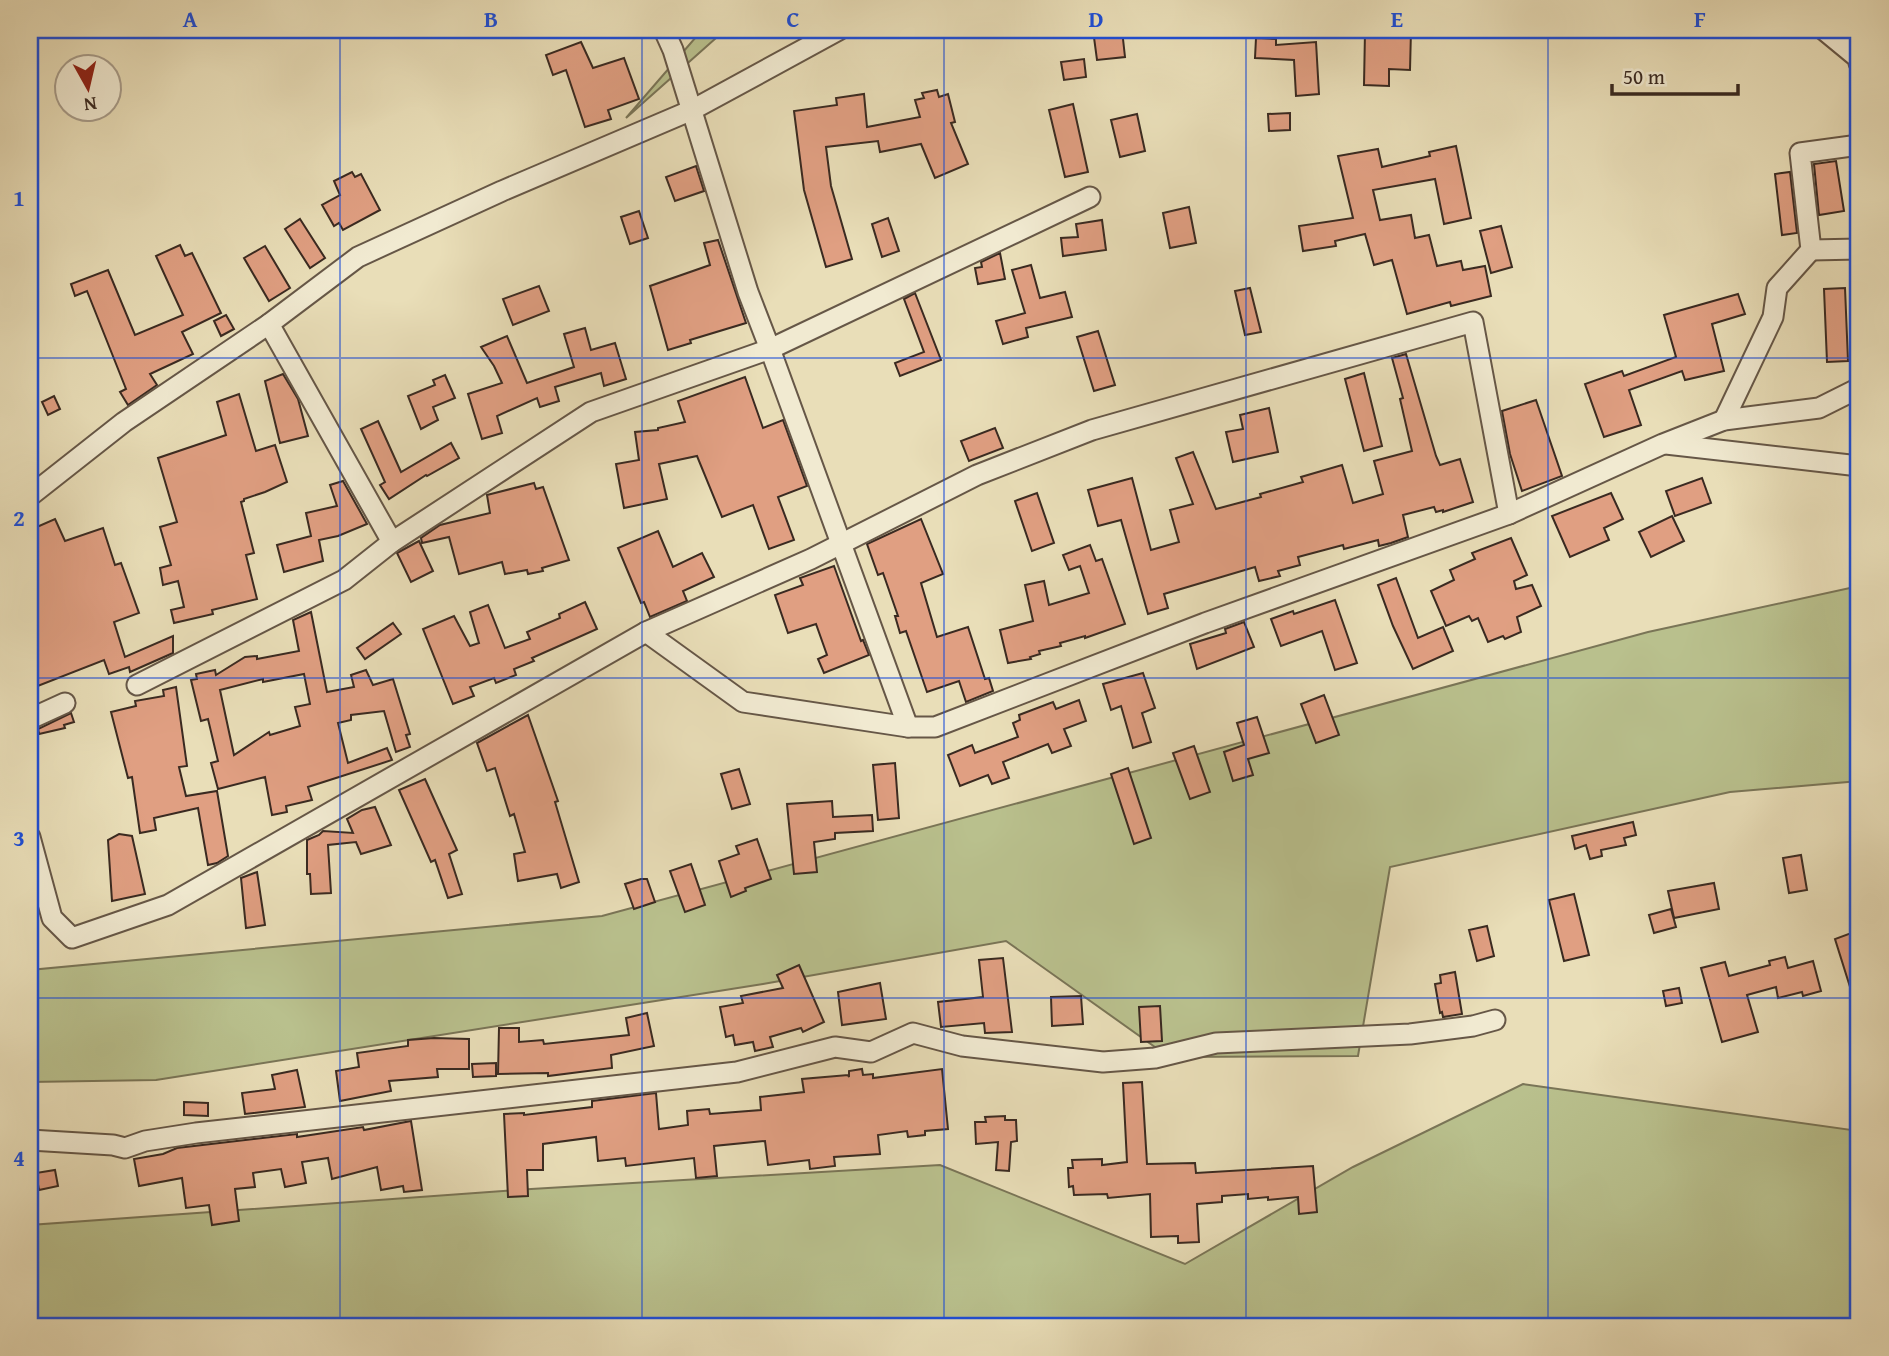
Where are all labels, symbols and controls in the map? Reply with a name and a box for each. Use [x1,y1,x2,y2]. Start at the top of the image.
text: A [183,2,198,35]
text: B [484,2,498,35]
text: C [786,2,800,35]
text: D [1089,2,1104,35]
text: E [1391,2,1403,35]
text: F [1694,2,1706,35]
north arrow [52,52,122,122]
scale bar [1612,52,1738,96]
text: 50 m [1623,61,1665,92]
text: N [82,90,99,120]
text: 1 [13,181,25,214]
text: 2 [13,501,25,534]
text: 3 [13,821,25,854]
text: 4 [13,1141,25,1174]

